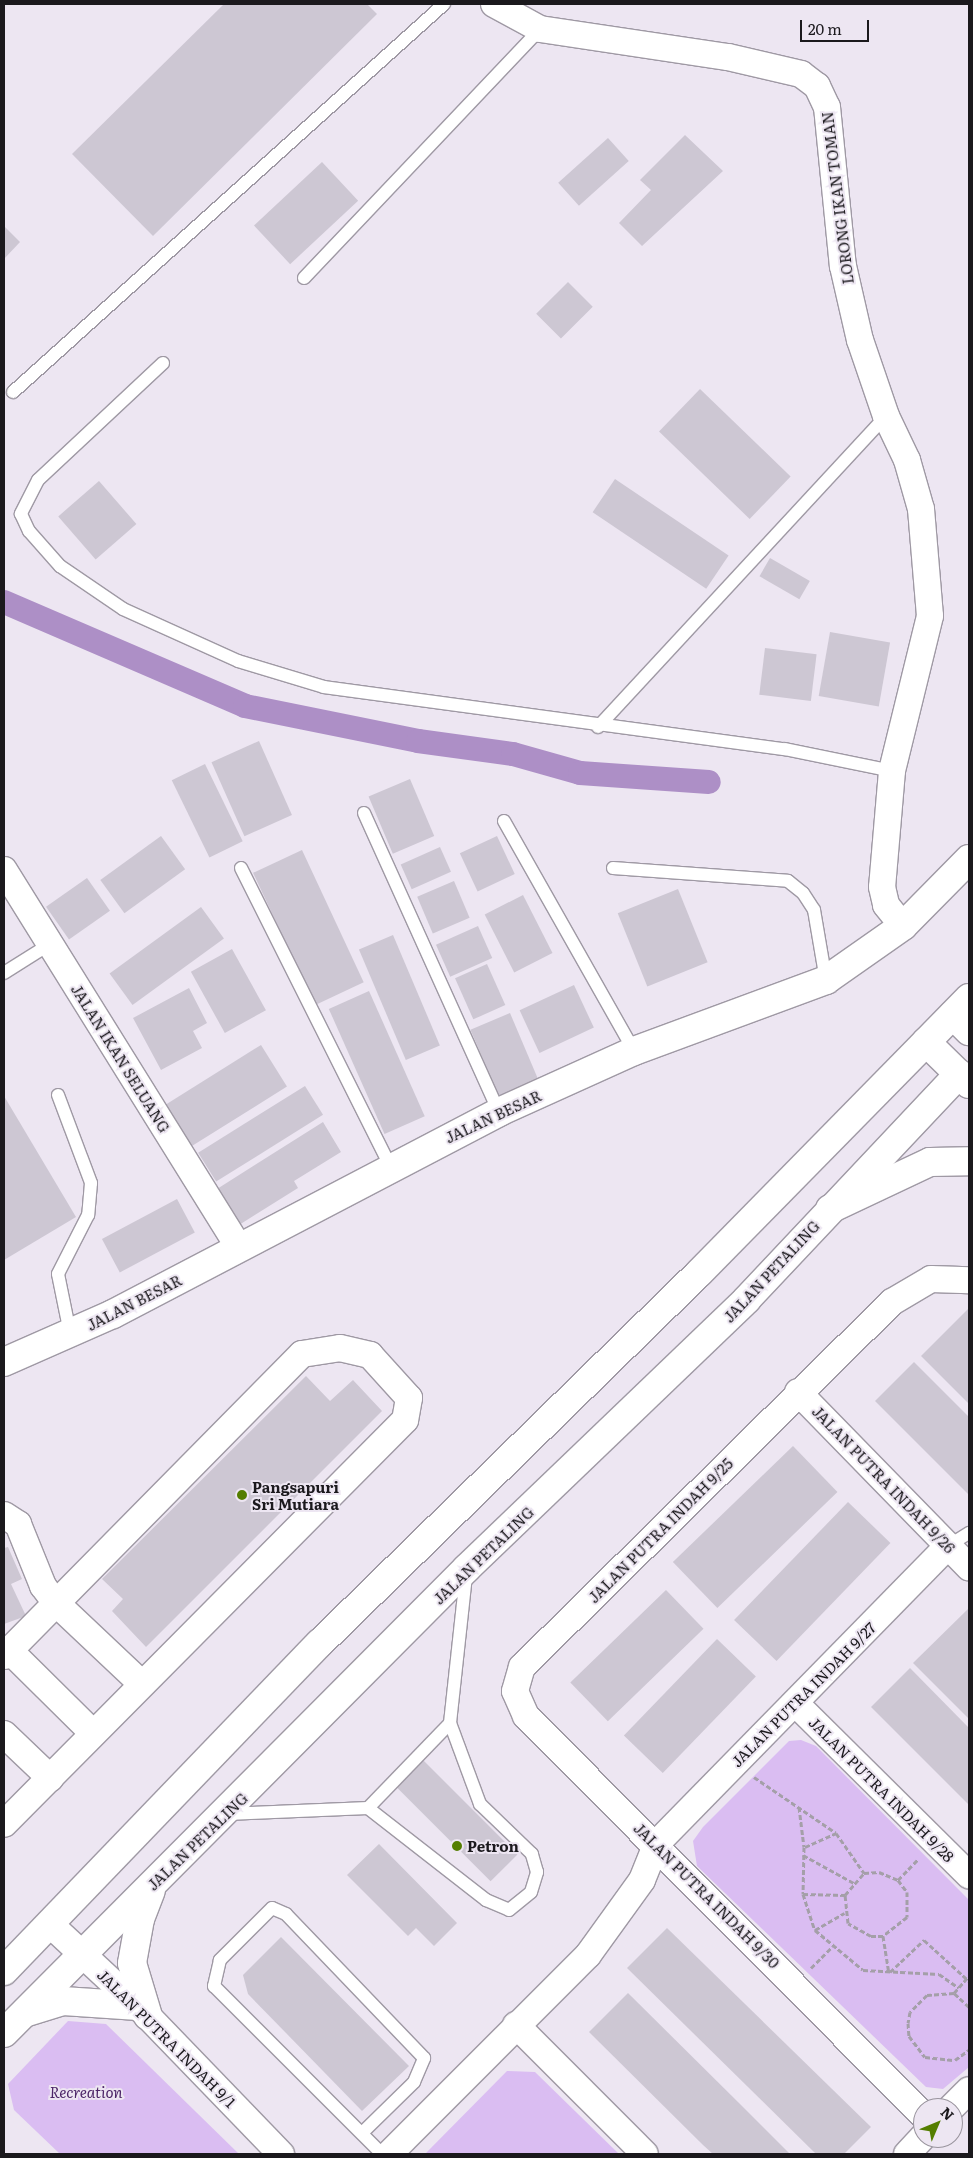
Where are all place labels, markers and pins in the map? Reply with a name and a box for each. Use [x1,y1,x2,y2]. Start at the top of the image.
place label: Pangsapuri Sri Mutiara [252,1477,339,1512]
marker: Pangsapuri Sri Mutiara [236,1489,248,1501]
place label: Petron [467,1837,519,1855]
marker: Petron [451,1840,463,1852]

